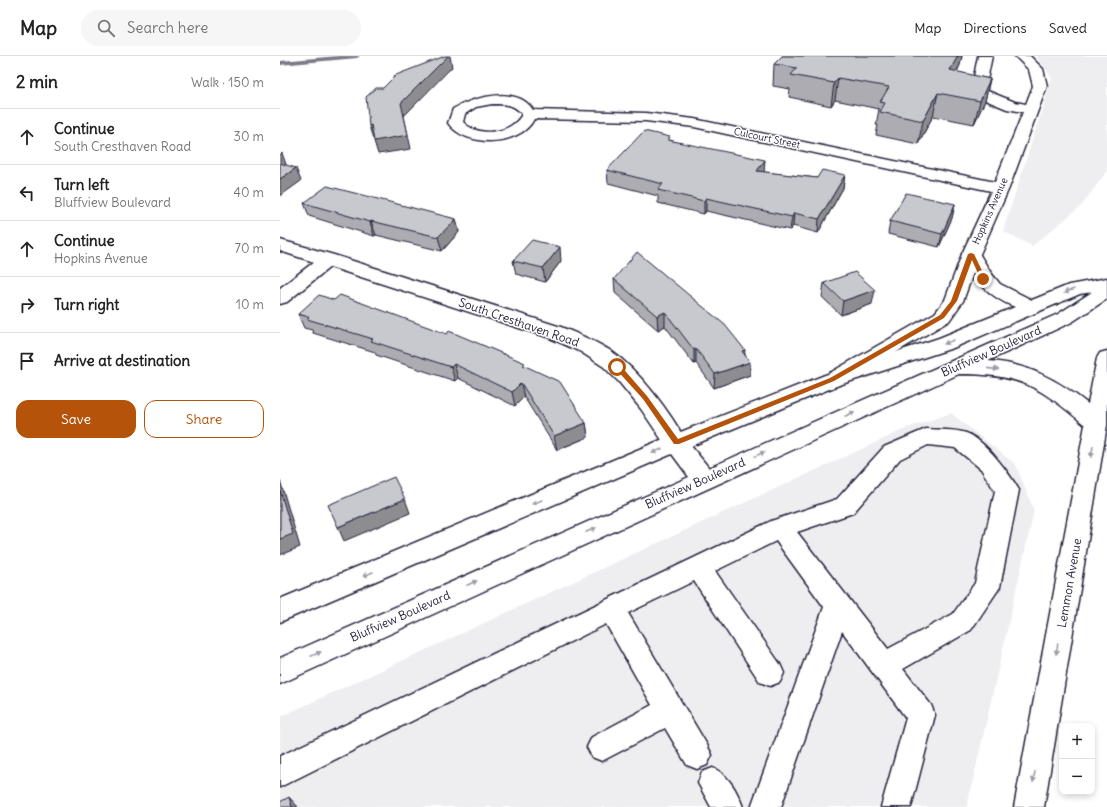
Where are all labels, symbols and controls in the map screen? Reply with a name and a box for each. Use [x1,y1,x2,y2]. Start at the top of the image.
search box [81,10,361,46]
text: Map [20,16,57,40]
icon: search [95,17,117,39]
text: Search here [127,18,208,37]
text: Map [914,19,941,37]
text: Directions [963,19,1027,37]
text: Saved [1049,19,1087,37]
text: 2 min [16,71,58,93]
text: Walk · 150 m [191,74,264,91]
text: Continue [54,119,115,138]
street label: Culcourt Street [733,125,802,152]
icon: ahead [16,126,38,148]
text: 30 m [234,128,264,145]
text: South Cresthaven Road [54,138,191,155]
text: Turn left [54,175,109,194]
street label: Hopkins Avenue [969,175,1011,247]
icon: left [16,182,38,204]
text: 40 m [233,184,264,201]
text: Bluffview Boulevard [54,194,171,211]
text: Continue [54,231,115,250]
icon: ahead [16,238,38,260]
text: 70 m [235,240,264,257]
text: Hopkins Avenue [54,250,148,267]
route end [974,270,992,288]
one-way arrow [1062,289,1074,295]
icon: right [16,294,38,316]
street label: South Cresthaven Road [457,294,581,350]
text: Turn right [54,295,119,314]
text: 10 m [236,296,264,313]
street label: Bluffview Boulevard [939,322,1043,380]
one-way arrow [943,339,955,345]
icon: arrive [16,350,38,372]
text: Arrive at destination [54,351,190,370]
route start [608,358,626,376]
one-way arrow [987,365,999,372]
button: Save [16,400,136,438]
button: Share [144,400,264,438]
one-way arrow [844,410,856,417]
one-way arrow [1089,446,1095,458]
one-way arrow [651,448,662,454]
one-way arrow [755,450,767,456]
street label: Bluffview Boulevard [643,454,747,512]
one-way arrow [531,499,543,505]
one-way arrow [585,527,596,533]
street label: Lemmon Avenue [1054,537,1084,629]
one-way arrow [362,571,373,577]
one-way arrow [467,580,479,586]
street label: Bluffview Boulevard [348,587,452,645]
one-way arrow [1054,643,1060,655]
one-way arrow [310,651,322,657]
map controls [1059,723,1095,795]
button: + [1059,723,1095,759]
button: − [1059,759,1095,795]
one-way arrow [1031,771,1037,783]

